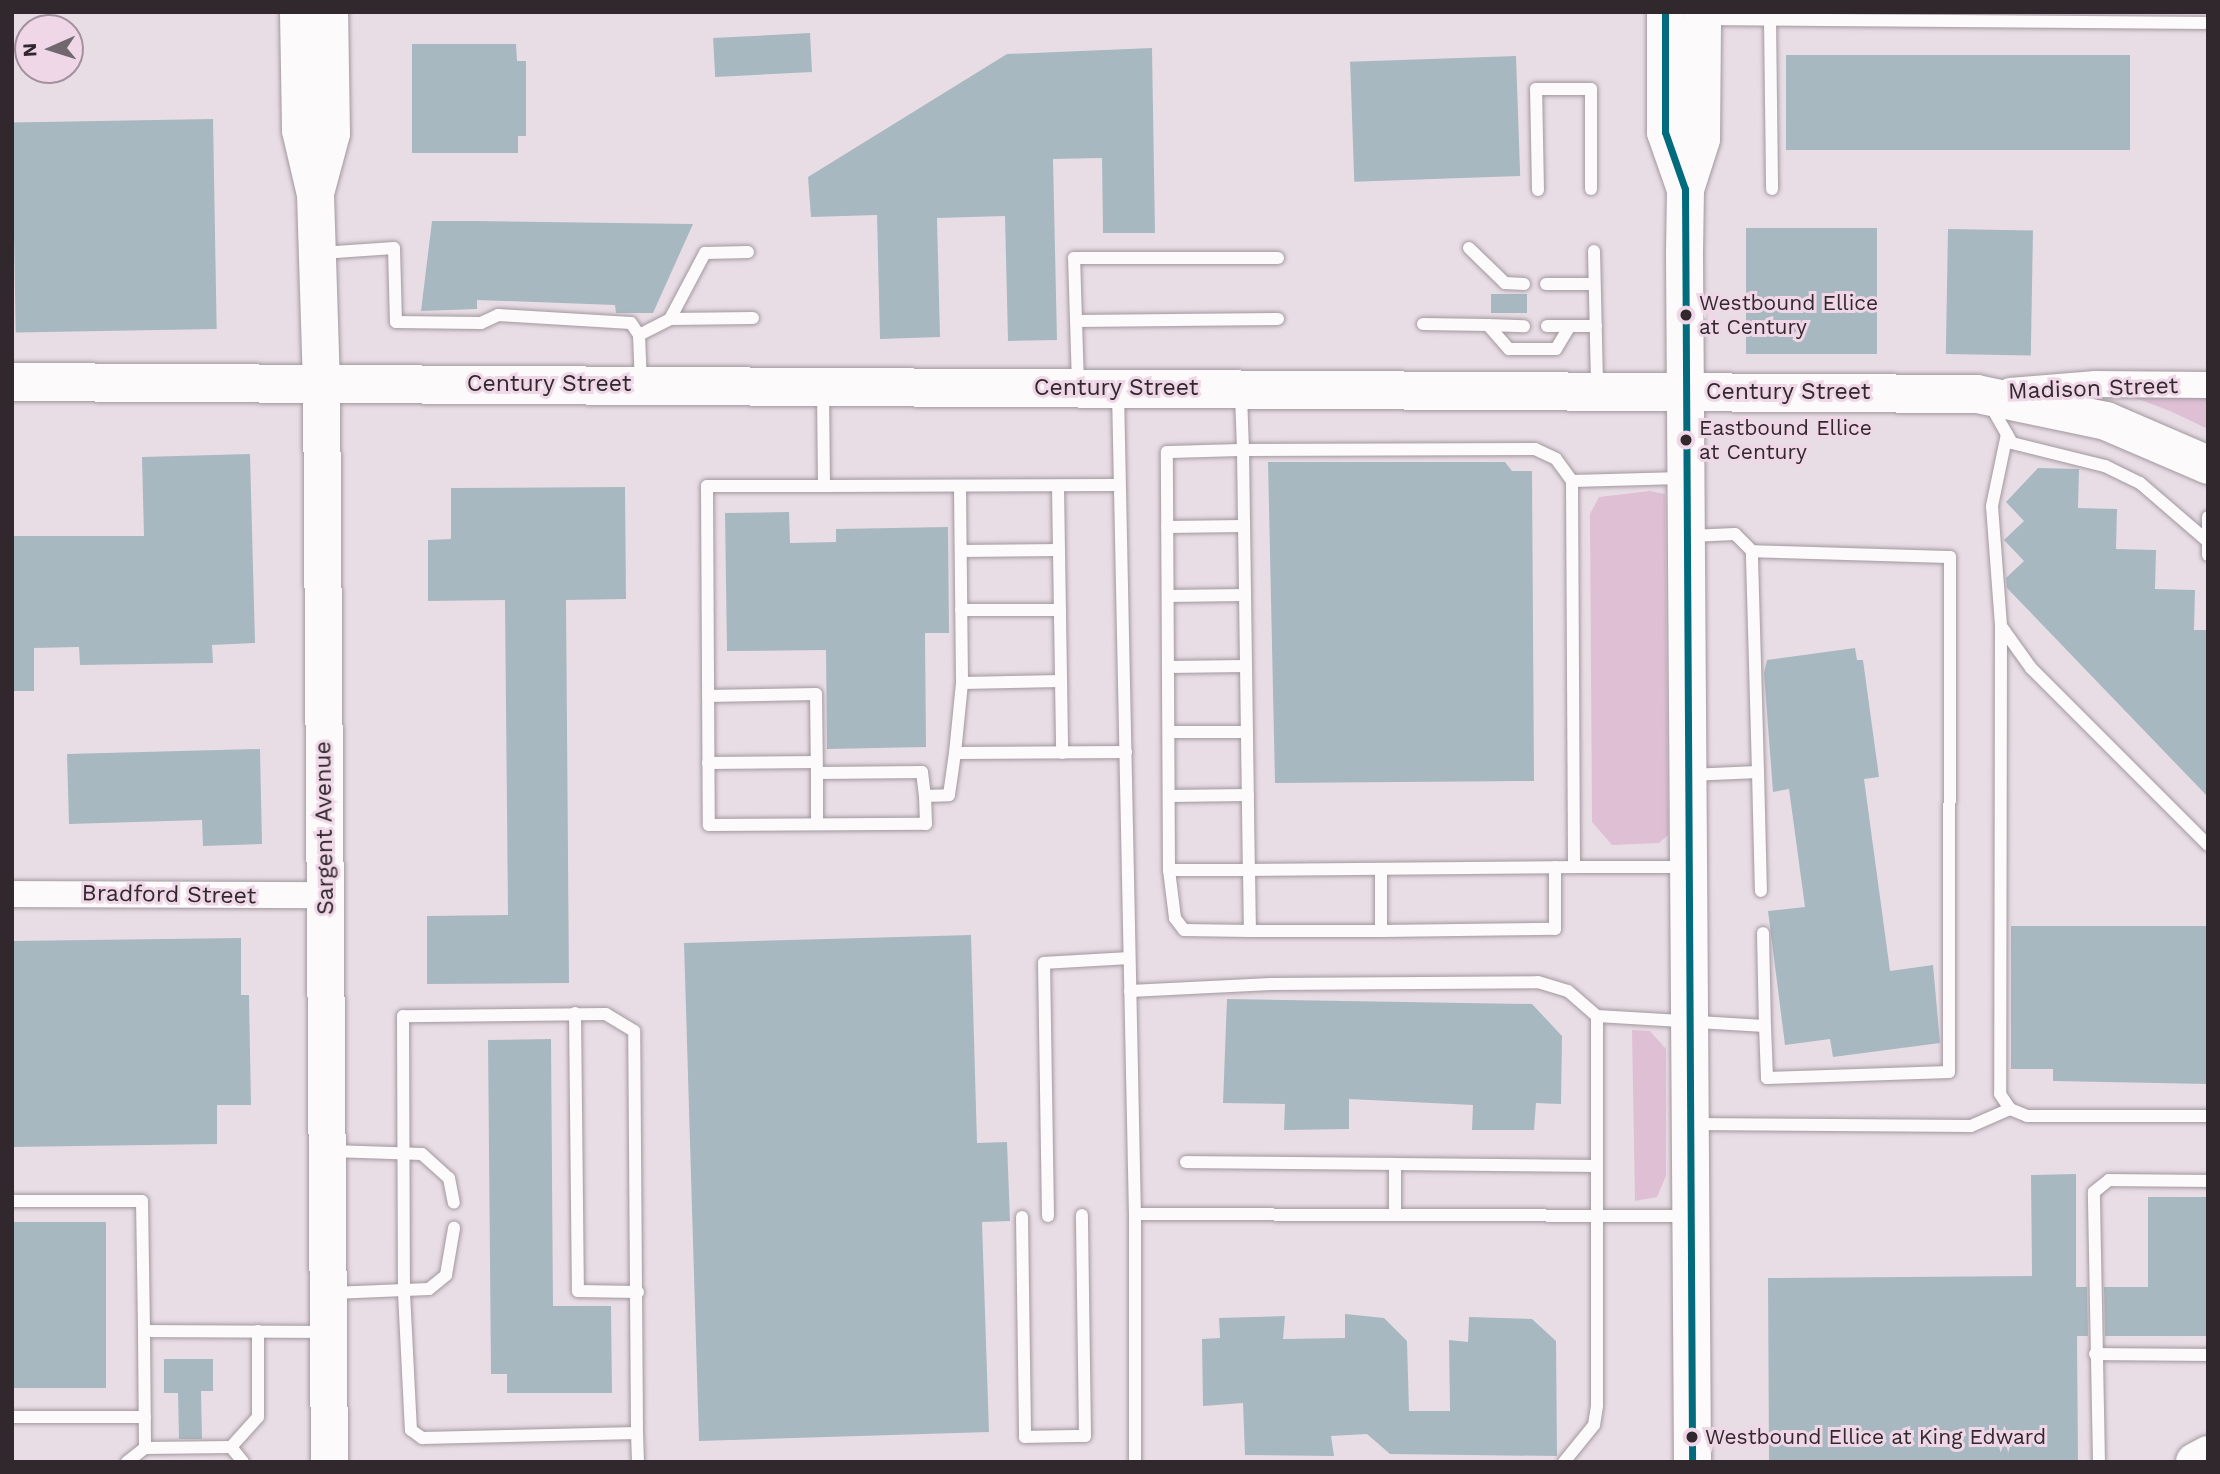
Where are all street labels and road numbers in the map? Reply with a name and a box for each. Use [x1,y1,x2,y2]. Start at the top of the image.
street label: Century Street [466,370,632,398]
street label: Madison Street [2007,372,2179,406]
street label: Century Street [1033,374,1199,402]
street label: Century Street [1705,378,1871,406]
street label: Sargent Avenue [310,740,340,916]
street label: Bradford Street [81,880,257,910]

